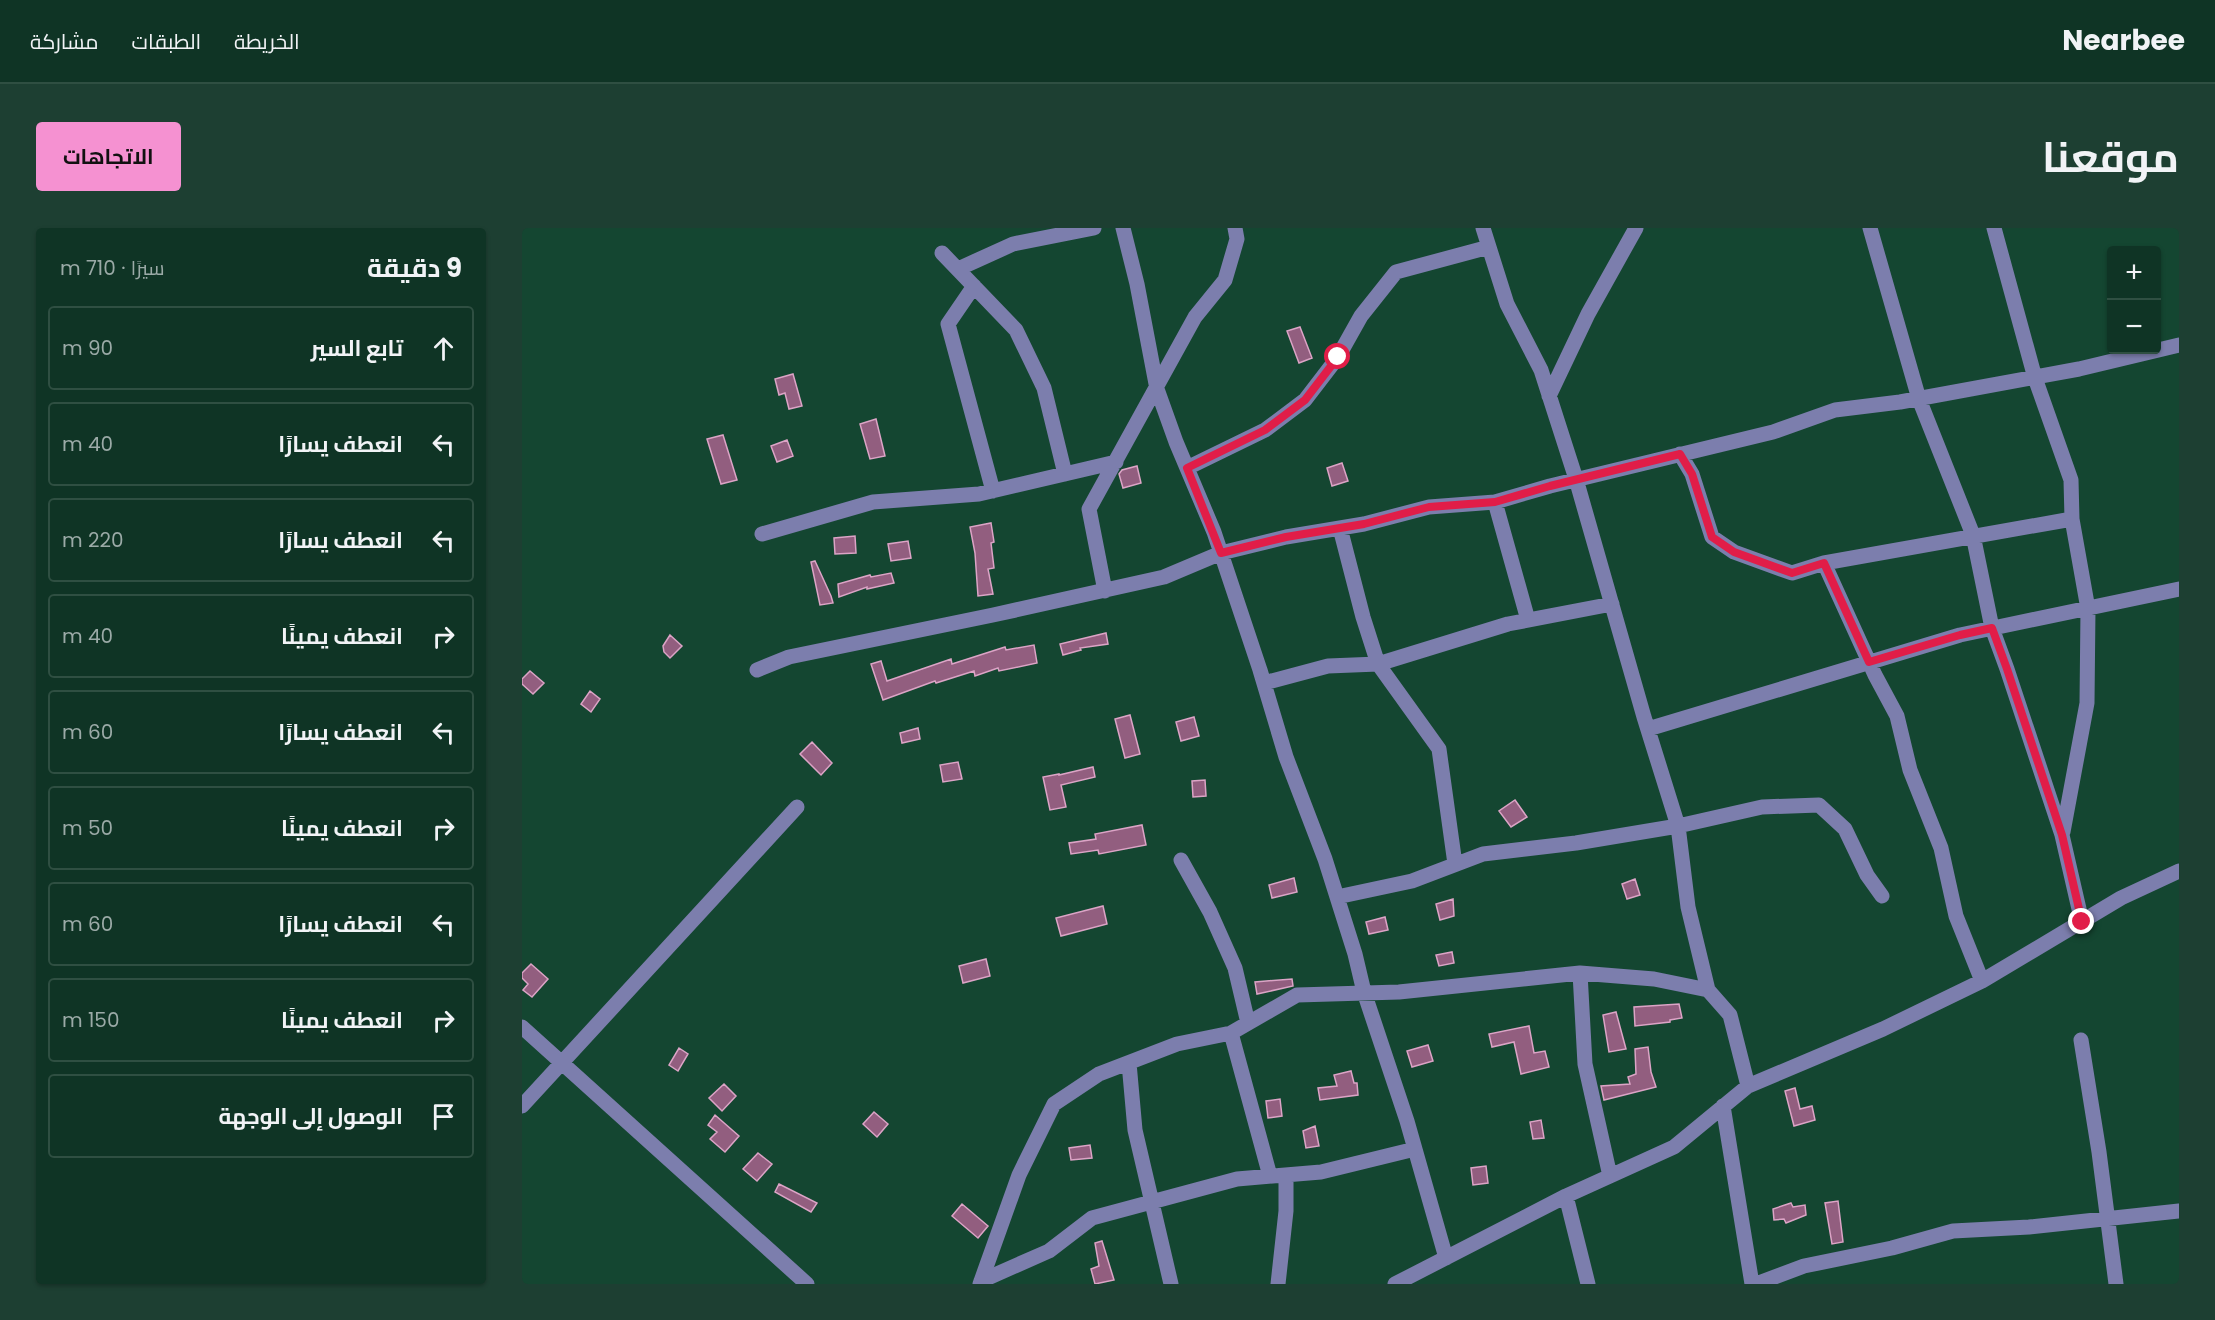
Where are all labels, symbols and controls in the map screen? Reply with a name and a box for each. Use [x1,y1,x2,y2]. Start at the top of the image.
text: Nearbee [2062,21,2185,60]
text: مشاركة [30,27,99,56]
text: الطبقات [132,27,201,56]
text: الخريطة [234,27,300,56]
button: الاتجاهات [36,122,181,191]
text: موقعنا [2042,128,2179,187]
map controls [2107,246,2161,354]
button: + [2107,246,2161,300]
text: 9 دقيقة [367,250,462,286]
text: سيرًا · 710 m [60,254,165,282]
button: − [2107,300,2161,354]
icon: ahead [427,332,460,365]
text: تابع السير [311,333,403,364]
text: 90 m [62,334,113,362]
route start [1324,343,1350,369]
icon: left [427,428,460,461]
text: انعطف يسارًا [278,429,403,460]
text: 40 m [62,430,113,458]
icon: left [427,524,460,557]
text: انعطف يسارًا [278,525,403,556]
text: 220 m [62,526,124,554]
icon: right [427,620,460,653]
text: انعطف يمينًا [281,621,403,652]
text: 40 m [62,622,113,650]
icon: left [427,716,460,749]
text: انعطف يسارًا [278,717,403,748]
text: 60 m [62,718,113,746]
icon: right [427,812,460,845]
text: انعطف يمينًا [281,813,403,844]
text: 50 m [62,814,113,842]
icon: left [427,908,460,941]
route end [2068,908,2094,934]
text: انعطف يسارًا [278,909,403,940]
text: 60 m [62,910,113,938]
icon: right [427,1004,460,1037]
text: انعطف يمينًا [281,1005,403,1036]
text: 150 m [62,1006,119,1034]
icon: arrive [427,1100,460,1133]
text: الوصول إلى الوجهة [218,1101,403,1132]

